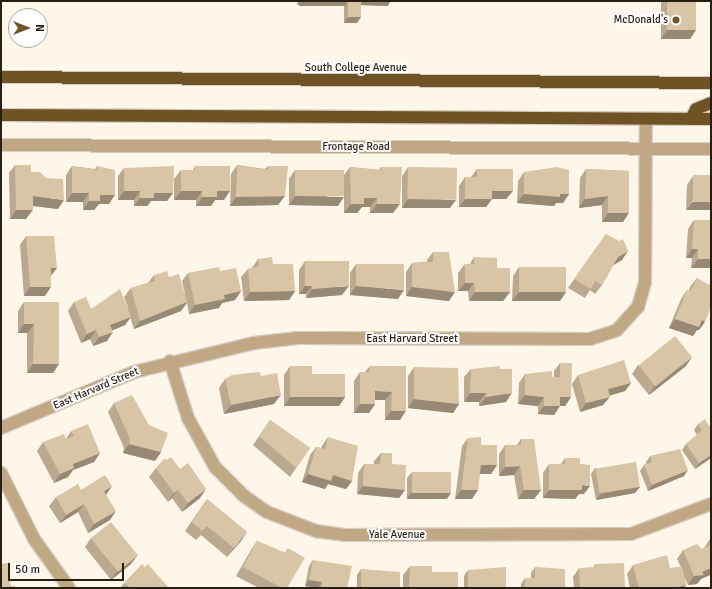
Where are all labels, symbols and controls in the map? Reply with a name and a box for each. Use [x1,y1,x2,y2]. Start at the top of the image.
north arrow [8,8,48,48]
place label: McDonald's [613,13,668,27]
marker: McDonald's [671,15,681,25]
text: N [33,24,46,32]
street label: South College Avenue [305,61,407,75]
street label: Frontage Road [322,140,390,154]
street label: East Harvard Street [366,332,458,346]
street label: East Harvard Street [51,365,141,413]
street label: Yale Avenue [369,528,425,542]
scale bar [10,555,126,581]
text: 50 m [15,562,40,577]

